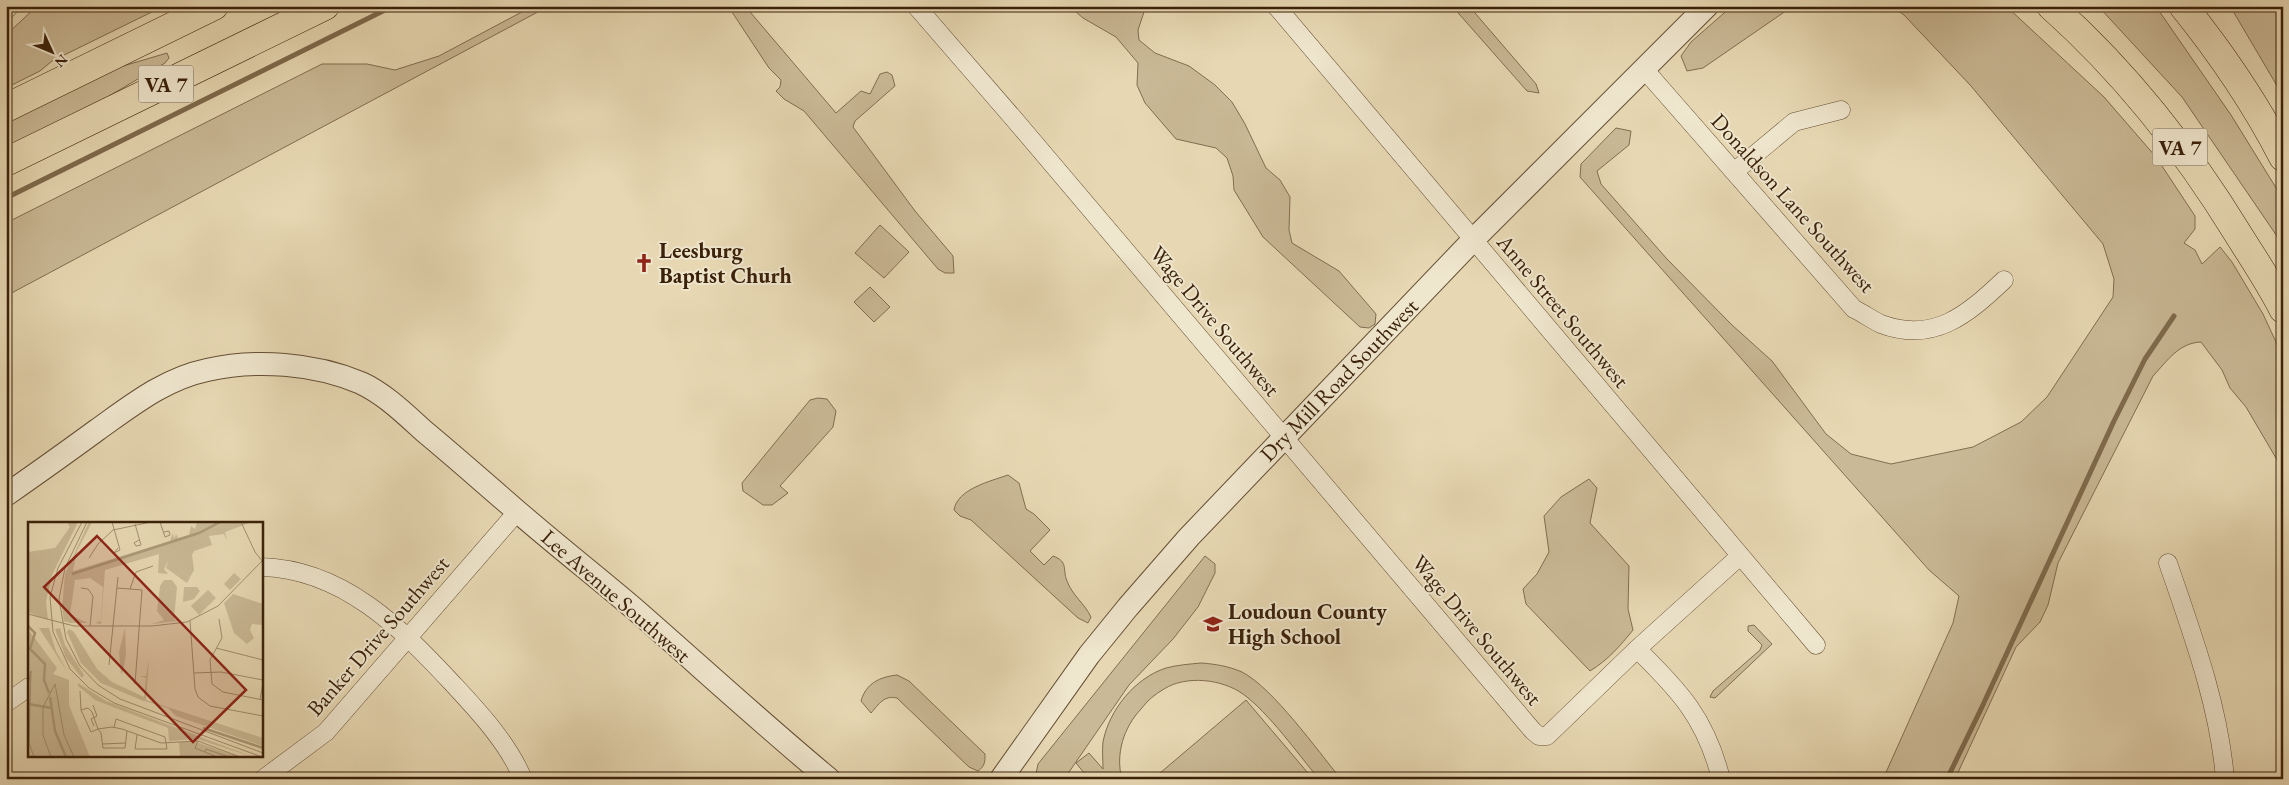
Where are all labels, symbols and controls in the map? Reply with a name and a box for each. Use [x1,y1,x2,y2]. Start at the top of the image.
north arrow [28,28,78,78]
text: N [50,51,72,72]
road number: VA 7 [138,66,194,102]
street label: Donaldson Lane Southwest [1705,107,1881,299]
road number: VA 7 [2152,128,2208,166]
street label: Anne Street Southwest [1490,227,1636,394]
place label: Leesburg Baptist Churh [659,236,792,290]
street label: Wage Drive Southwest [1143,240,1287,402]
church icon: Leesburg Baptist Churh [633,252,655,274]
street label: Dry Mill Road Southwest [1254,292,1425,468]
inset map [28,522,262,758]
street label: Lee Avenue Southwest [535,523,697,669]
street label: Wage Drive Southwest [1405,549,1549,711]
street label: Banker Drive Southwest [301,550,456,722]
place label: Loudoun County High School [1228,597,1387,651]
school or university icon: Loudoun County High School [1202,613,1224,635]

